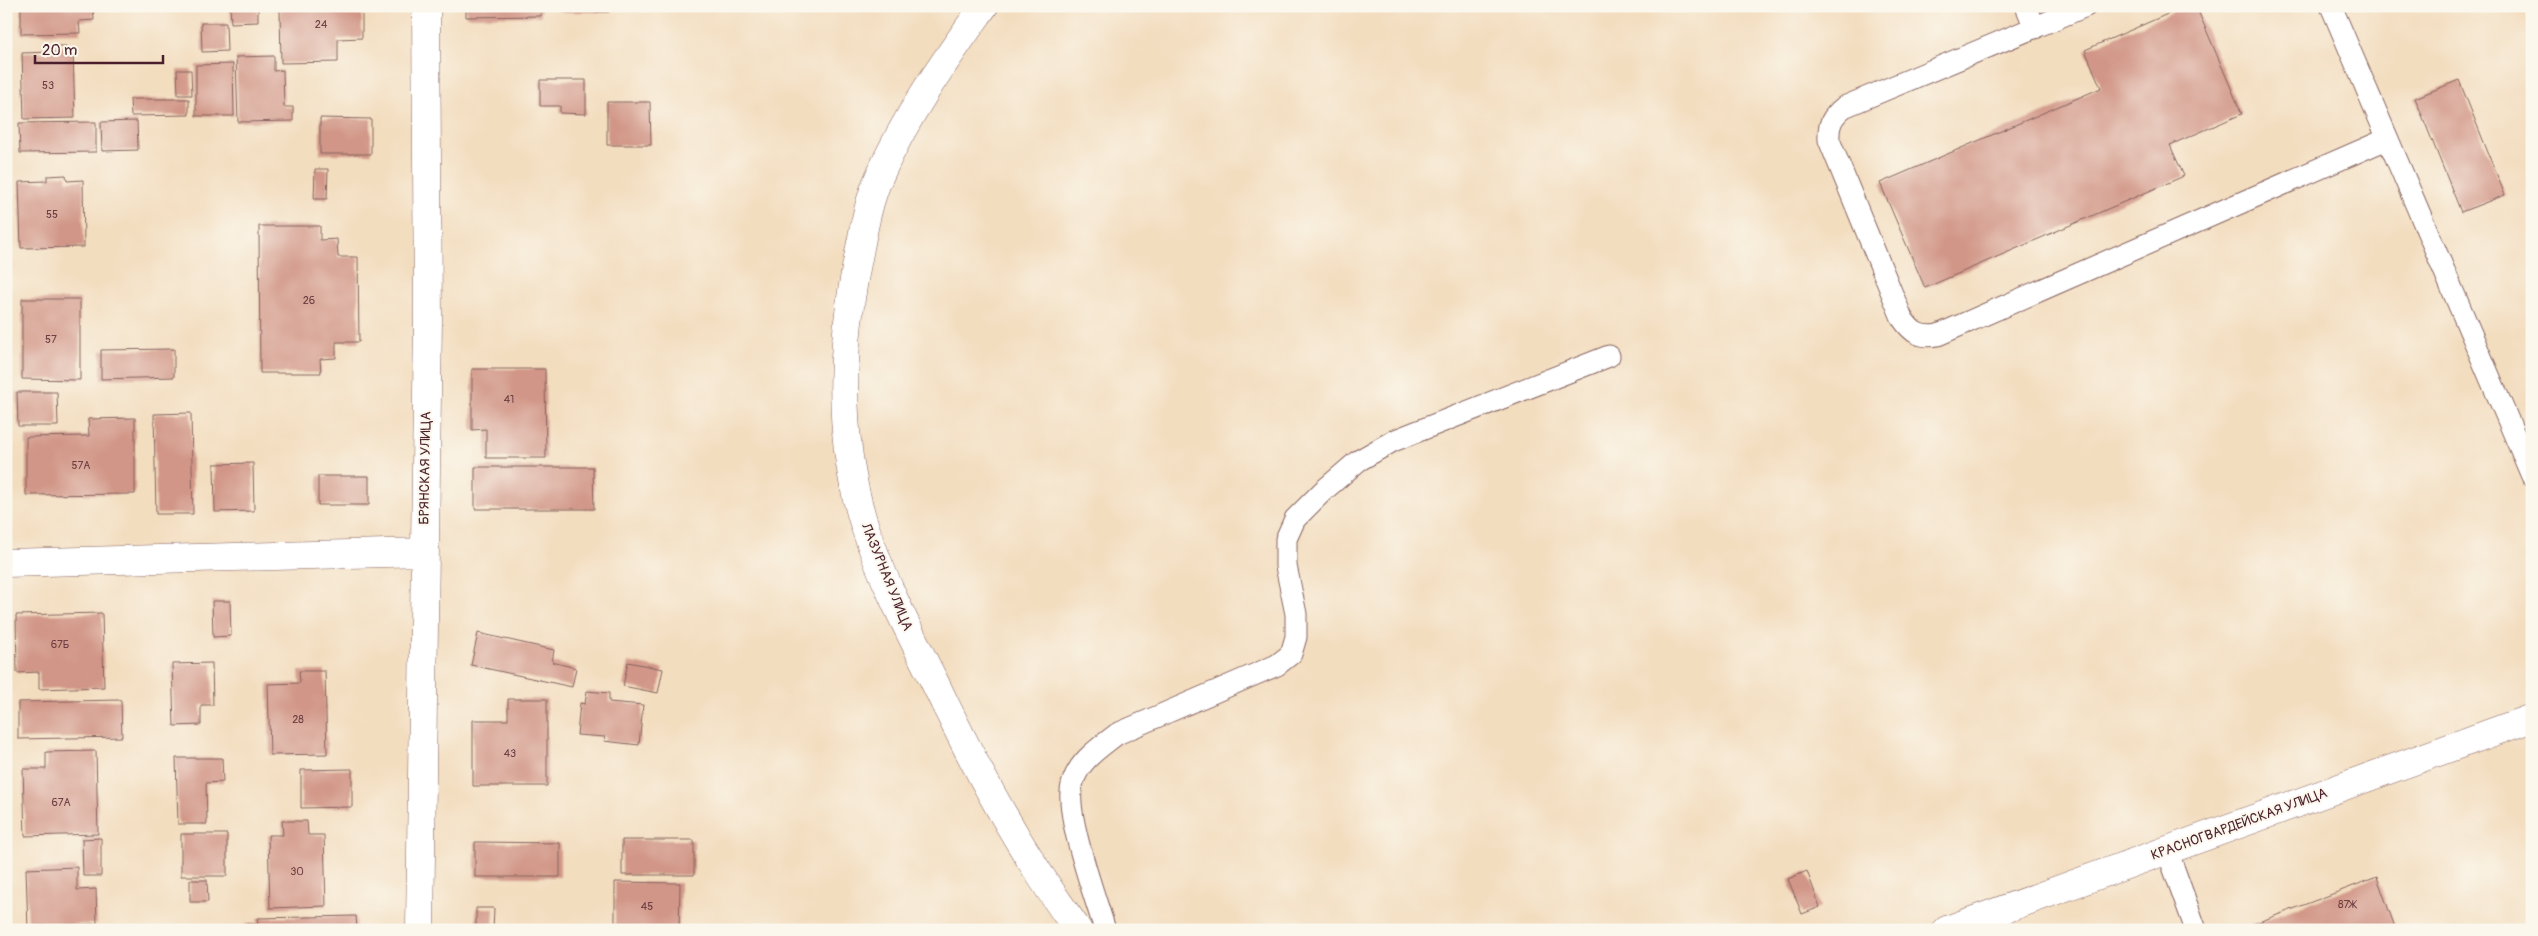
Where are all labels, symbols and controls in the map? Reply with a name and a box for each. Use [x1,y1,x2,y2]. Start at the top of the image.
house number: 24 [315,18,328,31]
scale bar [35,32,162,64]
text: 20 m [42,41,77,60]
house number: 53 [42,79,54,92]
house number: 55 [46,208,58,221]
house number: 26 [303,294,315,307]
house number: 57 [45,333,57,346]
house number: 41 [504,393,514,406]
street label: БРЯНСКАЯ УЛИЦА [416,411,434,525]
house number: 57А [72,459,90,472]
street label: ЛАЗУРНАЯ УЛИЦА [857,520,916,633]
house number: 67Б [51,638,69,651]
house number: 28 [292,713,304,726]
house number: 43 [504,747,516,760]
street label: КРАСНОГВАРДЕЙСКАЯ УЛИЦА [2149,784,2329,864]
house number: 67А [51,796,71,809]
house number: 30 [290,865,304,878]
house number: 87Ж [2338,898,2357,911]
house number: 45 [641,900,653,913]

